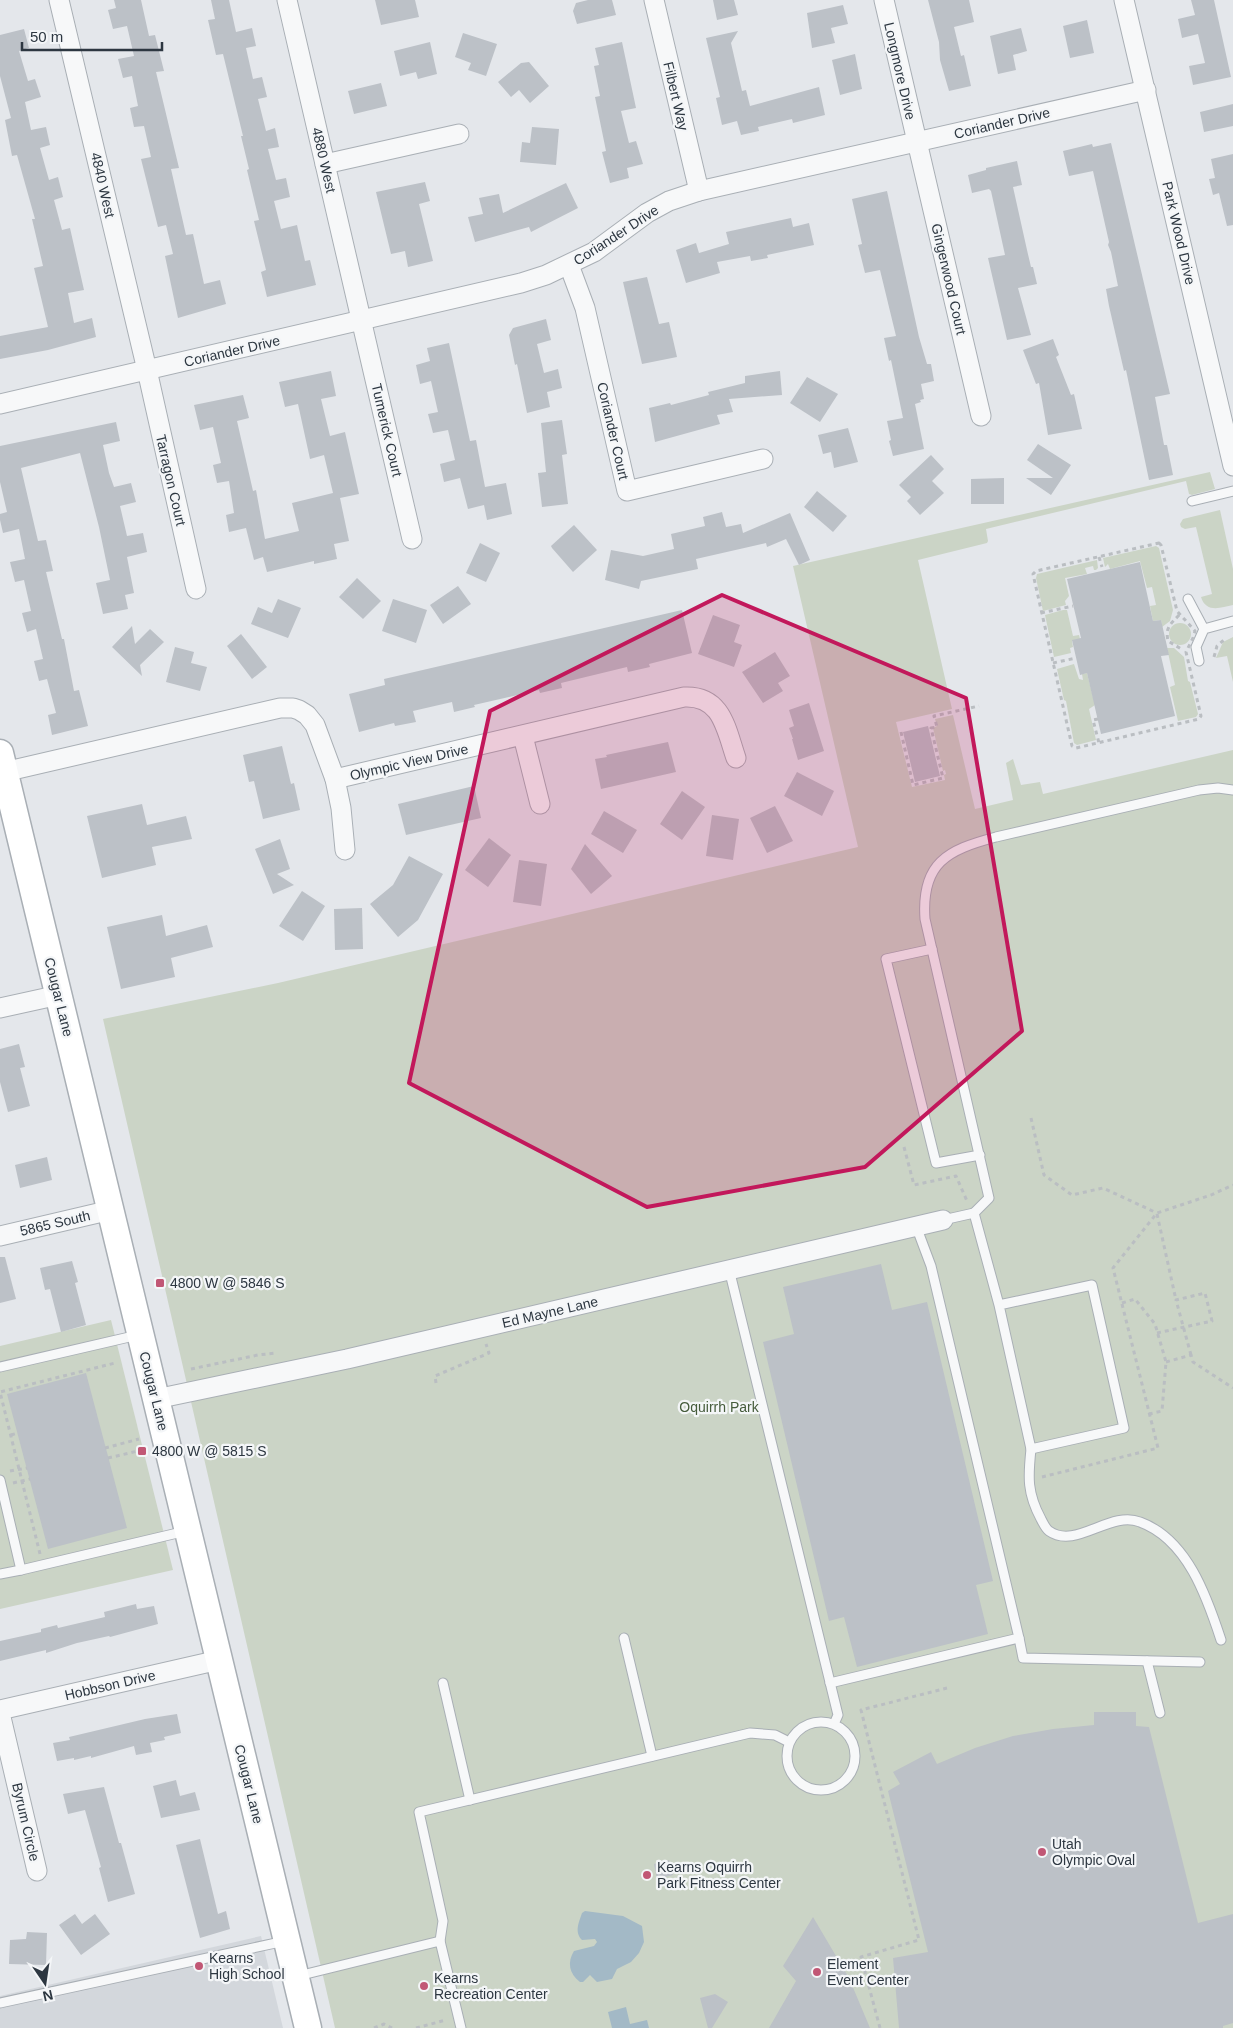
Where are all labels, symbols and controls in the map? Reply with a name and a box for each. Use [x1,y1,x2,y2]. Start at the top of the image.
scale bar [22,20,162,52]
street label: Longmore Drive [881,21,919,122]
text: 50 m [30,28,63,45]
street label: Filbert Way [660,60,692,132]
street label: Coriander Drive [952,104,1052,142]
street label: 4880 West [309,126,339,194]
street label: 4840 West [88,151,118,219]
street label: Park Wood Drive [1159,180,1199,286]
street label: Coriander Drive [571,201,662,268]
street label: Gingerwood Court [928,222,970,336]
street label: Coriander Drive [182,332,282,370]
street label: Coriander Court [594,381,632,481]
street label: Tumerick Court [369,382,406,478]
street label: Tarragon Court [153,433,189,527]
street label: Olympic View Drive [348,741,470,783]
street label: Cougar Lane [41,956,77,1038]
street label: 5865 South [18,1207,92,1239]
place label: 4800 W @ 5846 S [170,1275,285,1291]
marker: 4800 W @ 5846 S [154,1277,166,1289]
street label: Ed Mayne Lane [500,1293,600,1331]
street label: Cougar Lane [136,1350,172,1432]
park label: Oquirrh Park [679,1399,760,1415]
place label: 4800 W @ 5815 S [152,1443,267,1459]
marker: 4800 W @ 5815 S [136,1445,148,1457]
street label: Hobbson Drive [63,1667,157,1703]
street label: Cougar Lane [231,1743,267,1825]
street label: Byrum Circle [9,1781,43,1863]
place label: Utah Olympic Oval [1052,1836,1135,1868]
marker: Utah Olympic Oval [1036,1846,1048,1858]
place label: Kearns Oquirrh Park Fitness Center [657,1859,781,1891]
marker: Kearns Oquirrh Park Fitness Center [641,1869,653,1881]
place label: Kearns High School [209,1950,285,1982]
place label: Element Event Center [827,1956,909,1988]
north arrow [20,1958,70,2008]
marker: Kearns High School [193,1960,205,1972]
marker: Element Event Center [811,1966,823,1978]
place label: Kearns Recreation Center [434,1970,548,2002]
marker: Kearns Recreation Center [418,1980,430,1992]
text: N [41,1987,55,2005]

